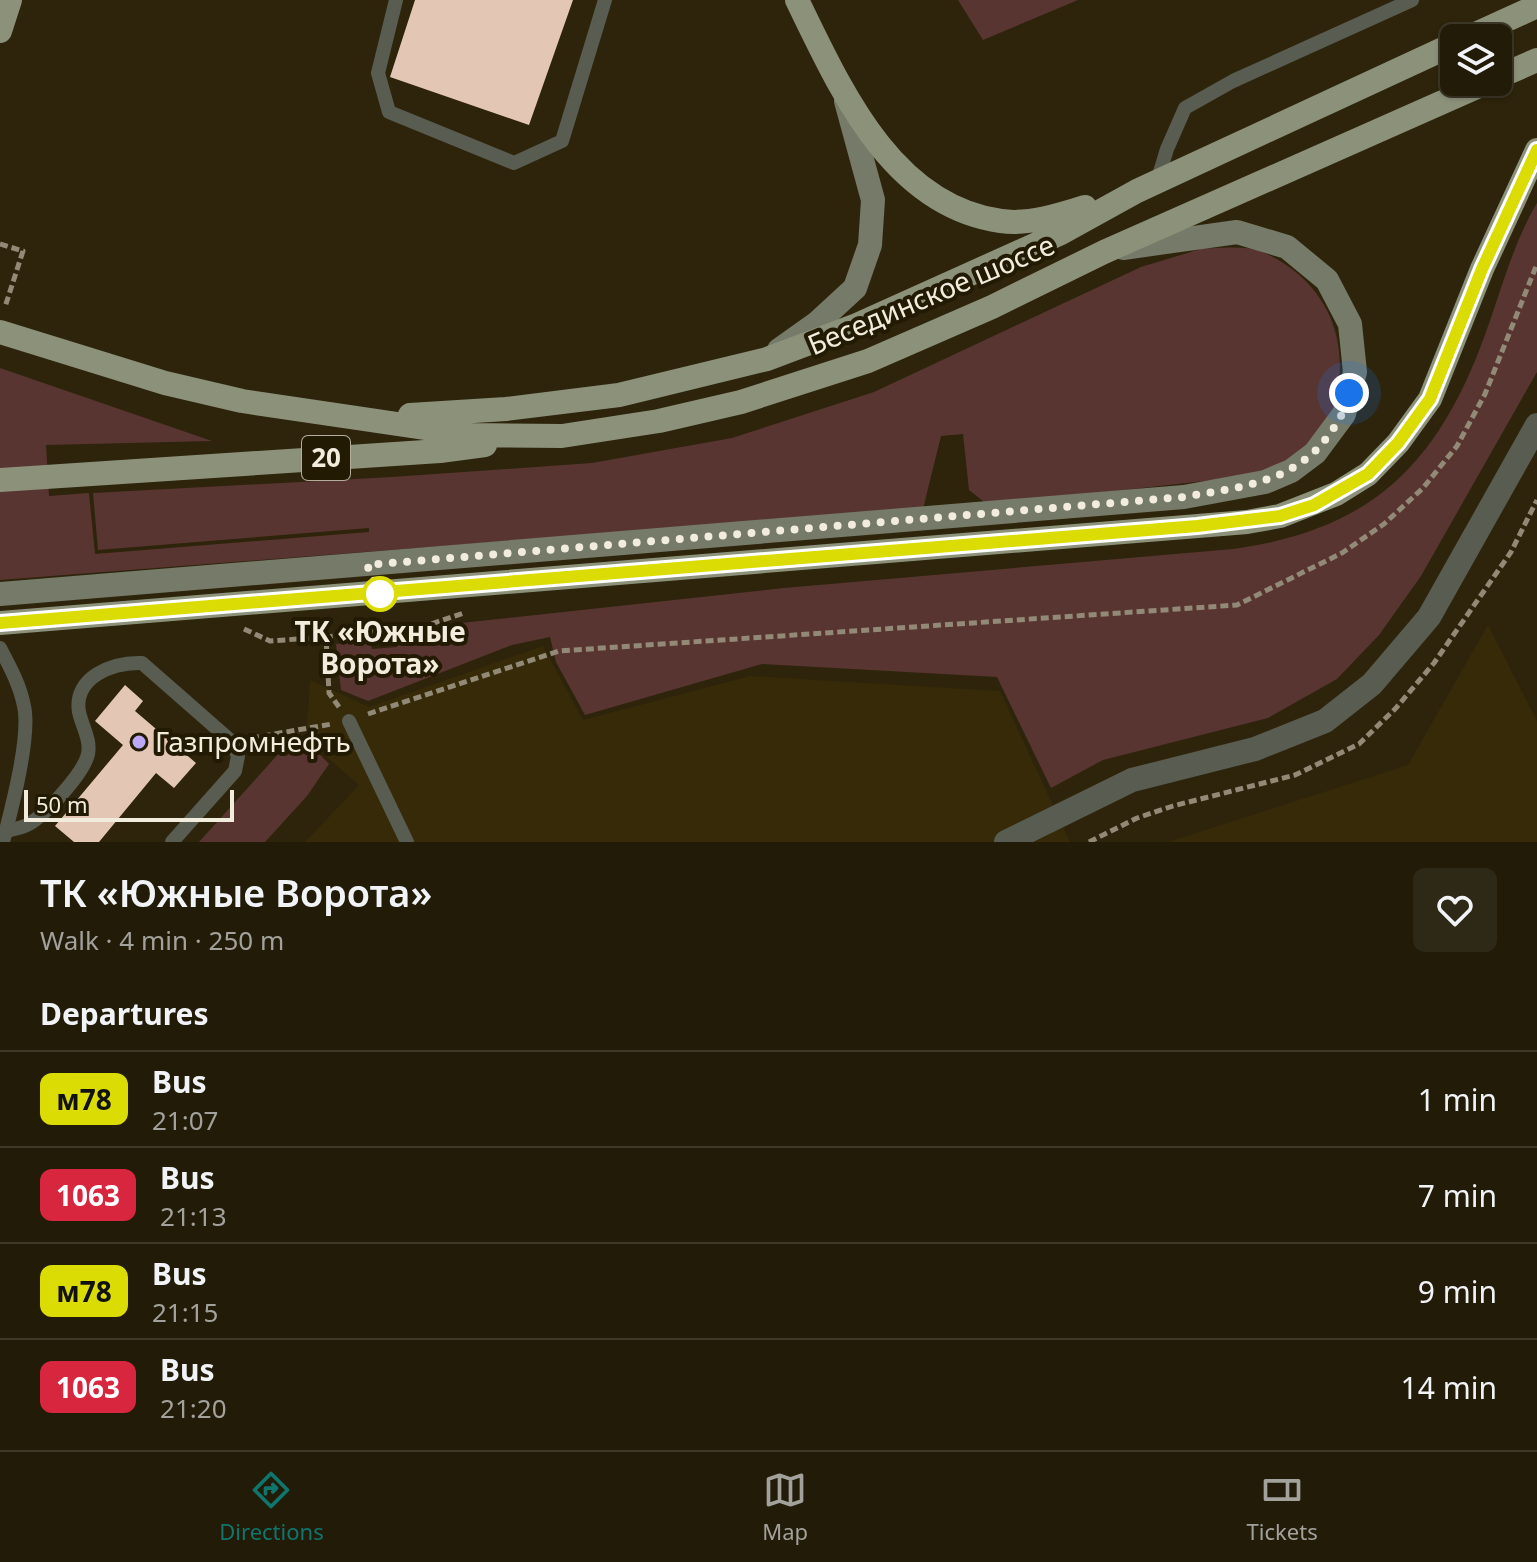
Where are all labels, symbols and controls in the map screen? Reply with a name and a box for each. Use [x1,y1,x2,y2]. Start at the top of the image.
map controls [1440,24,1512,96]
button: layers [1440,24,1512,96]
street label: Бесединское шоссе [801,225,1060,363]
your location [1329,373,1369,413]
road number: 20 [302,436,350,480]
marker: ТК «Южные Ворота» [363,577,397,611]
place label: ТК «Южные Ворота» [295,612,465,682]
place label: Газпромнефть [155,722,351,760]
marker: Газпромнефть [130,733,148,751]
scale bar [24,786,234,822]
text: 50 m [36,789,87,819]
text: ТК «Южные Ворота» [40,866,432,918]
button: heart [1413,868,1497,952]
text: Walk · 4 min · 250 m [40,922,284,958]
text: Departures [40,993,209,1034]
text: Bus [152,1061,207,1102]
text: 1 min [1418,1079,1497,1120]
text: м78 [56,1080,112,1118]
text: 21:07 [152,1102,218,1138]
text: Bus [160,1157,215,1198]
text: 7 min [1418,1175,1497,1216]
text: 1063 [56,1176,120,1214]
text: 21:13 [160,1198,227,1234]
text: Bus [152,1253,207,1294]
text: 9 min [1418,1271,1497,1312]
text: м78 [56,1272,112,1310]
text: 21:15 [152,1294,218,1330]
text: Bus [160,1349,215,1390]
text: 14 min [1401,1367,1497,1408]
text: 1063 [56,1368,120,1406]
text: 21:20 [160,1390,227,1426]
tab: Directions [219,1468,324,1546]
tab: Map [762,1468,808,1546]
tab: Tickets [1247,1468,1318,1546]

